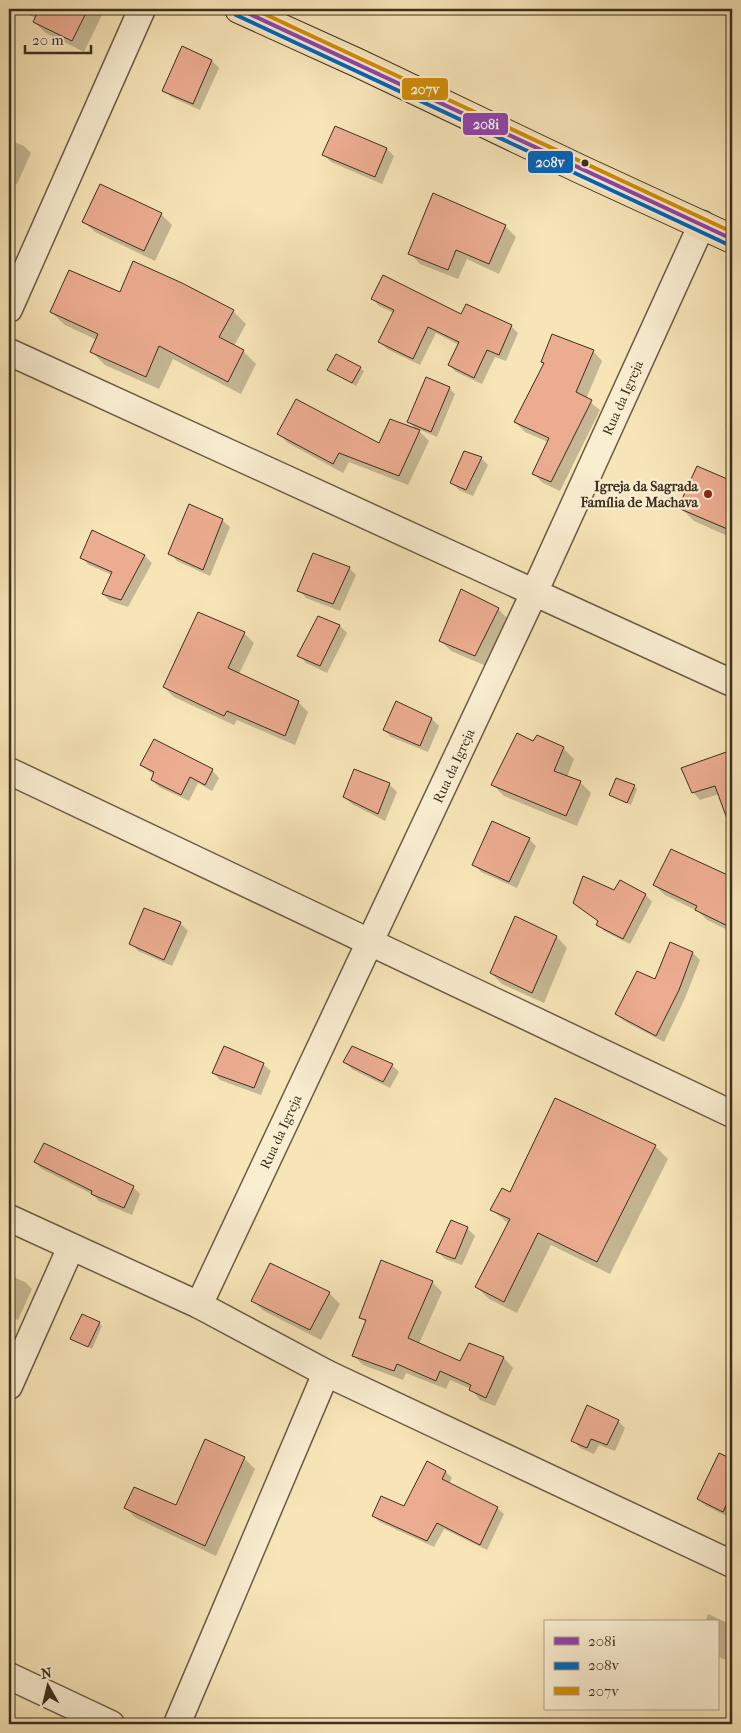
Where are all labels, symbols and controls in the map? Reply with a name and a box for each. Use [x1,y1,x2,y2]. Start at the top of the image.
scale bar [25,22,91,54]
text: 20 m [32,31,64,49]
line badge: 207v [401,77,449,101]
text: 207v [411,81,440,98]
line badge: 208i [462,112,509,136]
text: 208i [473,116,500,133]
line badge: 208v [527,150,574,174]
text: 208v [536,154,565,171]
unlabelled marker [580,158,590,168]
street label: Rua da Igreja [599,357,647,438]
place label: Igreja da Sagrada Família de Machava [579,478,699,511]
marker: Igreja da Sagrada Família de Machava [702,488,714,500]
street label: Rua da Igreja [429,726,479,806]
street label: Rua da Igreja [256,1092,306,1172]
legend [544,1620,718,1710]
text: 208i [588,1632,617,1650]
text: 208v [588,1656,620,1674]
north arrow [22,1660,72,1710]
text: N [40,1664,53,1683]
text: 207v [588,1682,619,1700]

